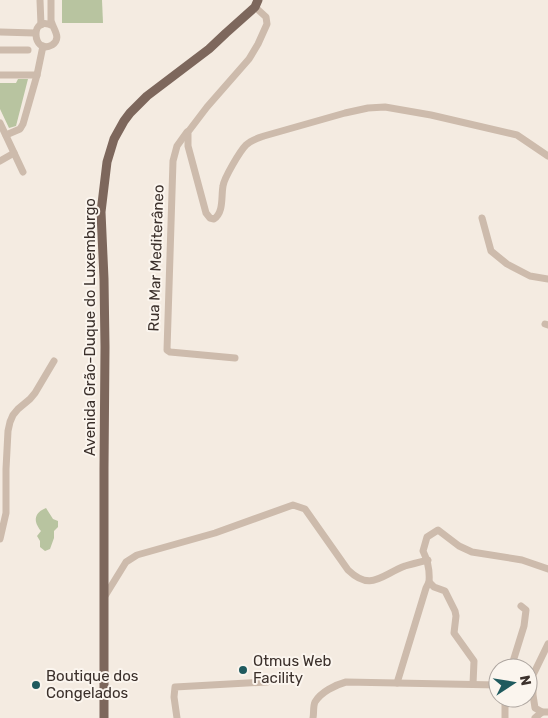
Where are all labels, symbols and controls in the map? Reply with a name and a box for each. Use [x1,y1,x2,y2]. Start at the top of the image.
street label: Rua Mar Mediterâneo [144,184,168,332]
street label: Avenida Grão-Duque do Luxemburgo [81,198,99,456]
place label: Otmus Web Facility [253,652,332,687]
north arrow [488,658,538,708]
marker: Otmus Web Facility [237,664,249,676]
place label: Boutique dos Congelados [46,667,139,702]
text: N [516,674,535,687]
marker: Boutique dos Congelados [30,679,42,691]

